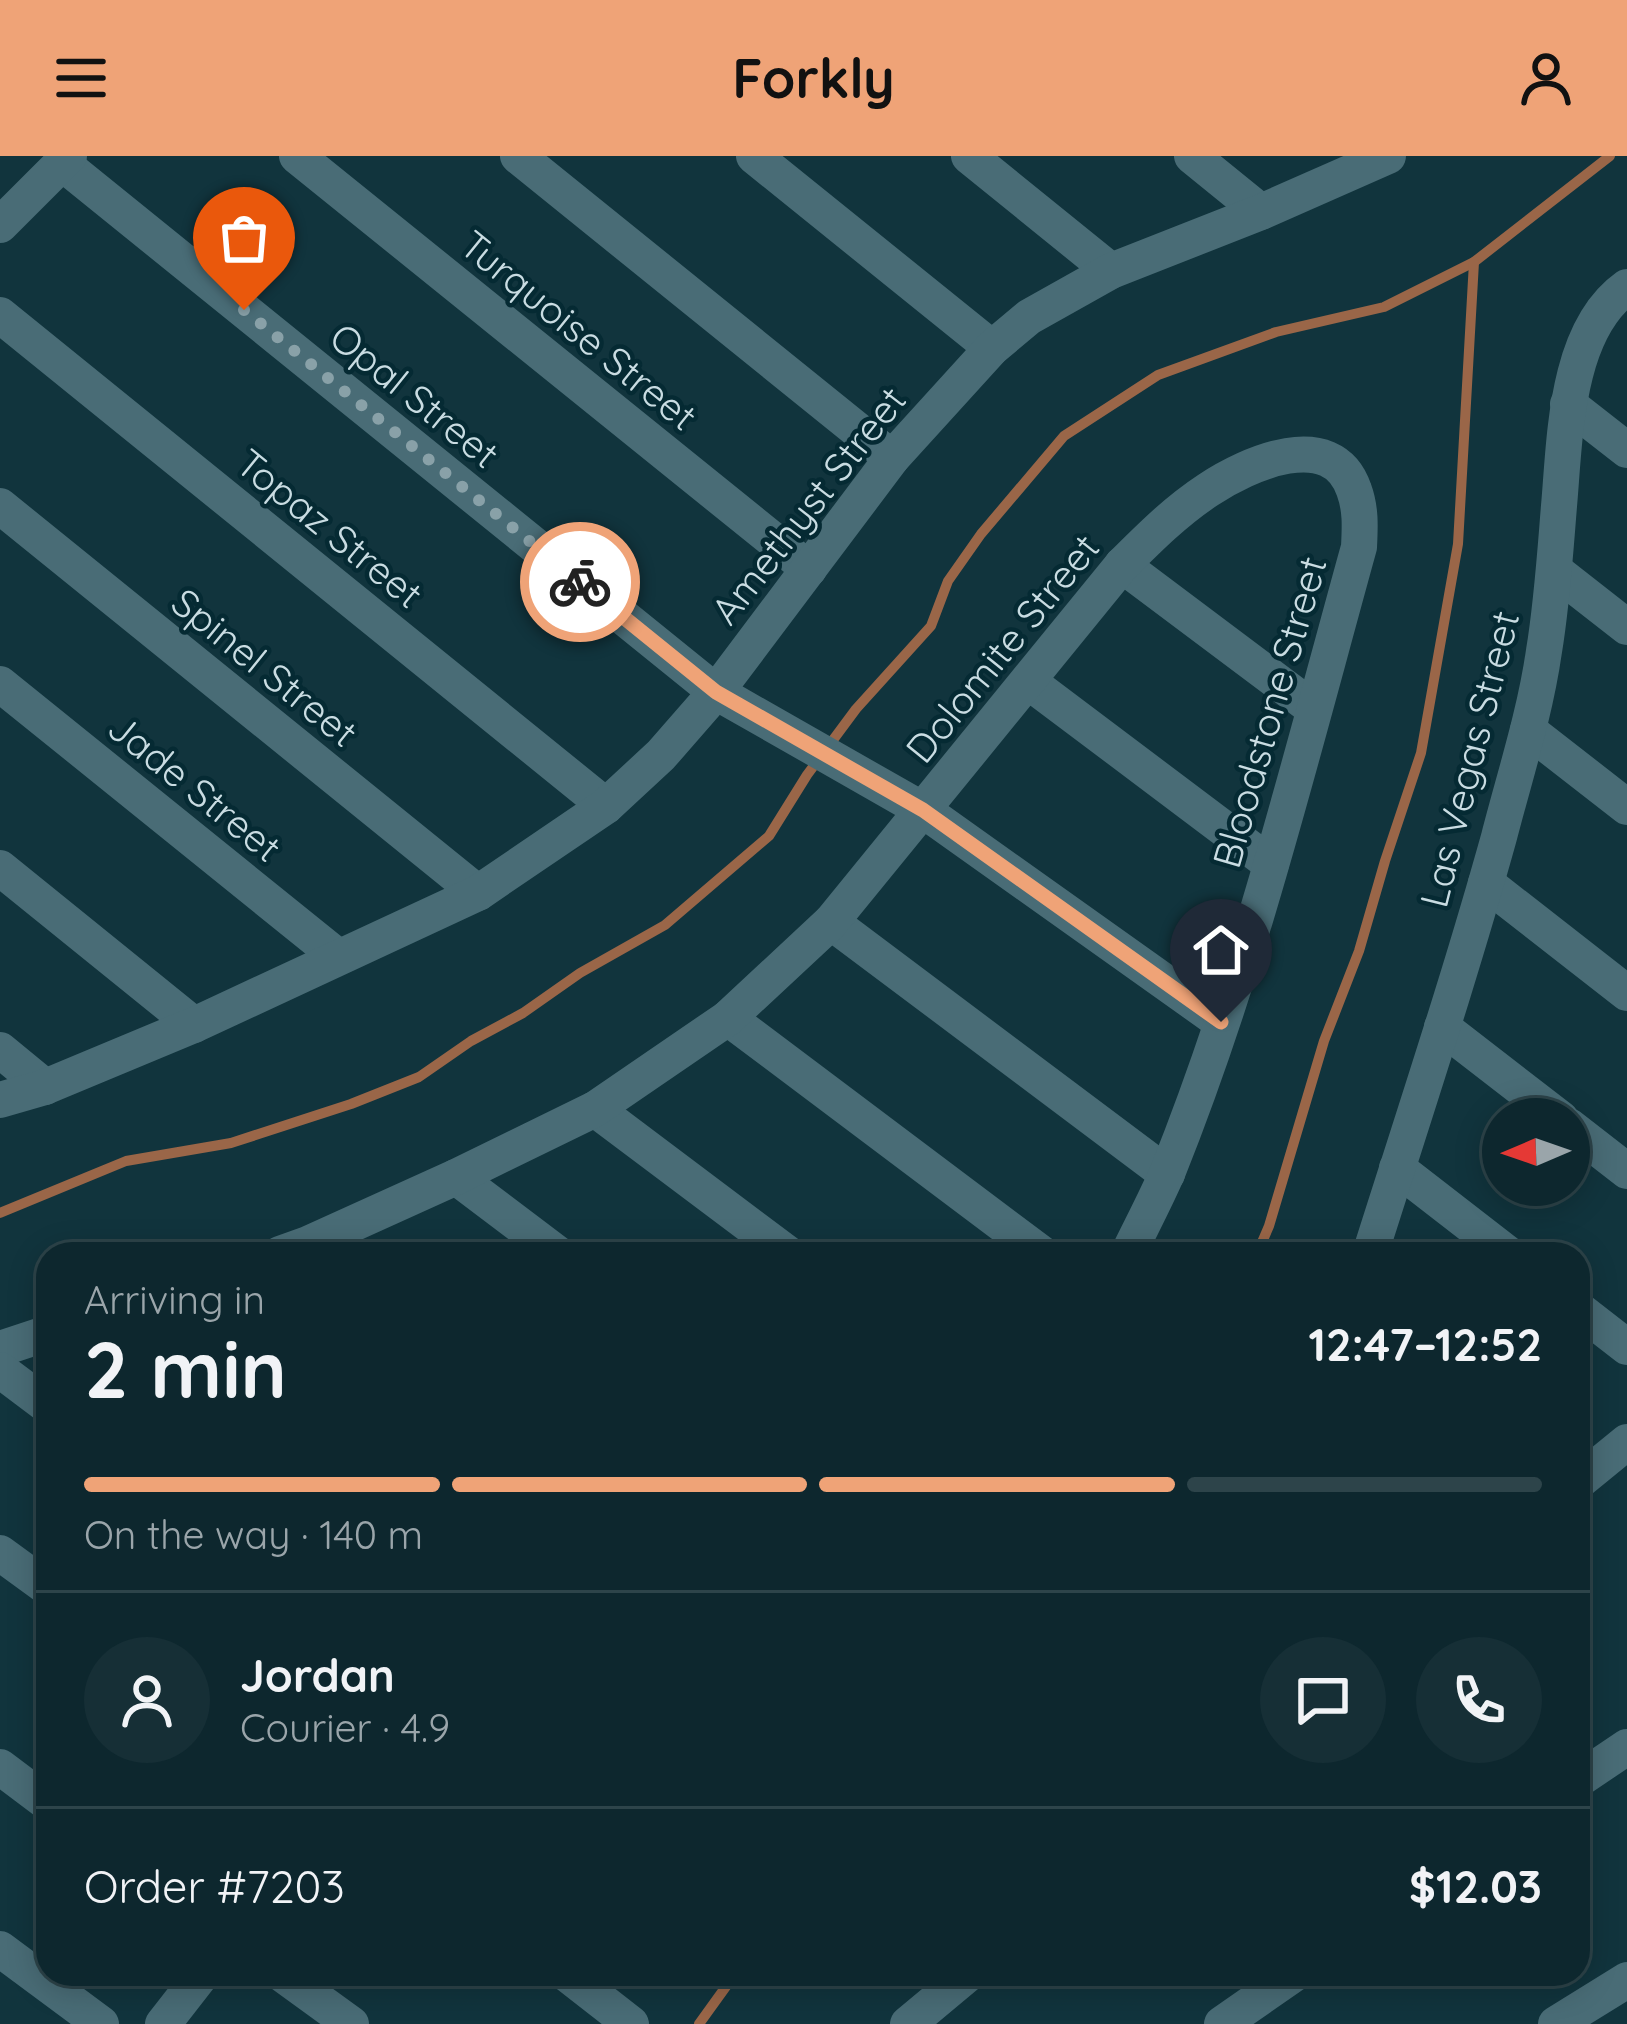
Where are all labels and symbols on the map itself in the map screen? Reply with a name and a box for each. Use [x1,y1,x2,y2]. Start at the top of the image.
pin [193,187,295,310]
street label: Turquoise Street [451,220,707,440]
street label: Opal Street [321,312,509,478]
street label: Amethyst Street [700,376,916,634]
street label: Topaz Street [227,438,433,618]
courier [520,522,640,642]
street label: Dolomite Street [895,524,1109,772]
street label: Bloodstone Street [1201,551,1337,873]
street label: Spinel Street [162,577,368,757]
street label: Las Vegas Street [1409,606,1529,912]
street label: Jade Street [98,702,292,872]
pin [1170,899,1272,1022]
north arrow [1482,1098,1590,1206]

